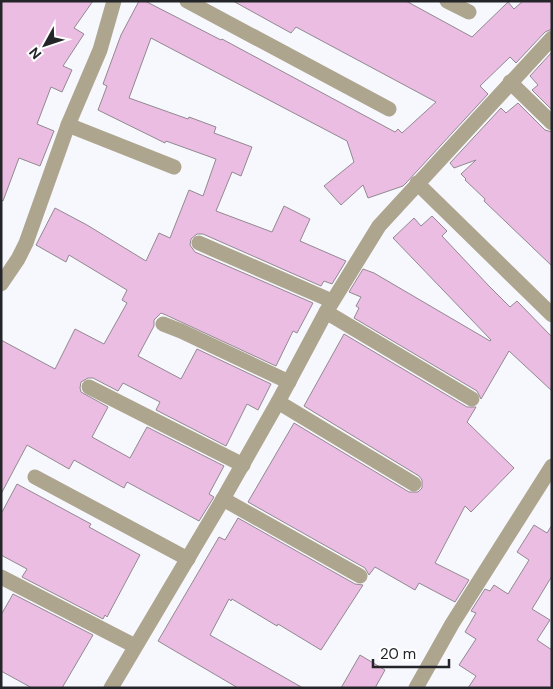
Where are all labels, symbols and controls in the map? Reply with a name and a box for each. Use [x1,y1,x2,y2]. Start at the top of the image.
north arrow [20,20,70,70]
text: N [25,44,45,63]
scale bar [373,636,449,668]
text: 20 m [380,644,416,664]

